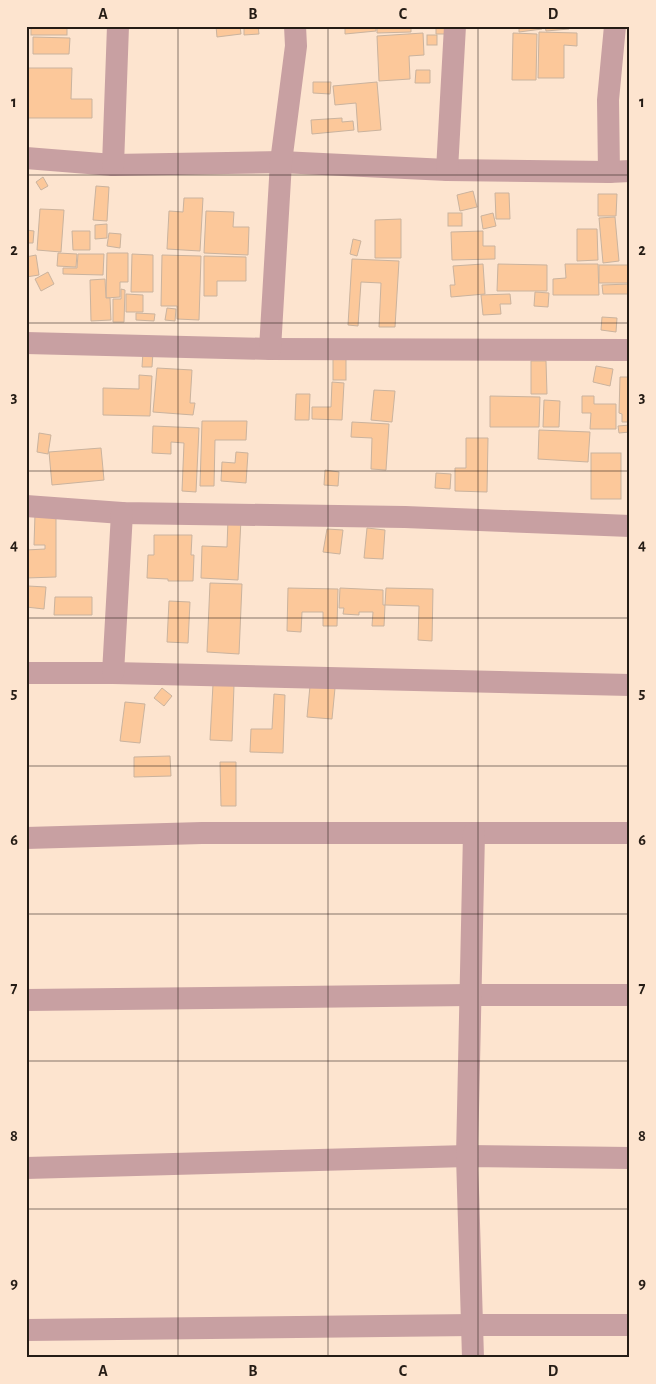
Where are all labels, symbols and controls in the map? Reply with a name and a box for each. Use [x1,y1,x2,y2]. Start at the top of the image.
text: A [98,6,108,22]
text: B [248,6,258,22]
text: C [399,6,408,22]
text: D [548,6,559,22]
text: 1 [11,94,17,110]
text: 1 [639,94,645,110]
text: 2 [10,242,18,258]
text: 2 [638,242,646,258]
text: 3 [11,389,18,405]
text: 3 [639,389,646,405]
text: 4 [10,537,18,553]
text: 4 [638,537,646,553]
text: 5 [11,685,18,701]
text: 5 [639,685,646,701]
text: 6 [10,832,18,848]
text: 6 [638,832,646,848]
text: 7 [11,980,18,996]
text: 7 [639,980,646,996]
text: 8 [10,1128,18,1144]
text: 8 [638,1128,646,1144]
text: 9 [10,1275,18,1291]
text: 9 [638,1275,646,1291]
text: A [98,1363,108,1379]
text: B [248,1363,258,1379]
text: C [399,1363,408,1379]
text: D [548,1363,559,1379]

